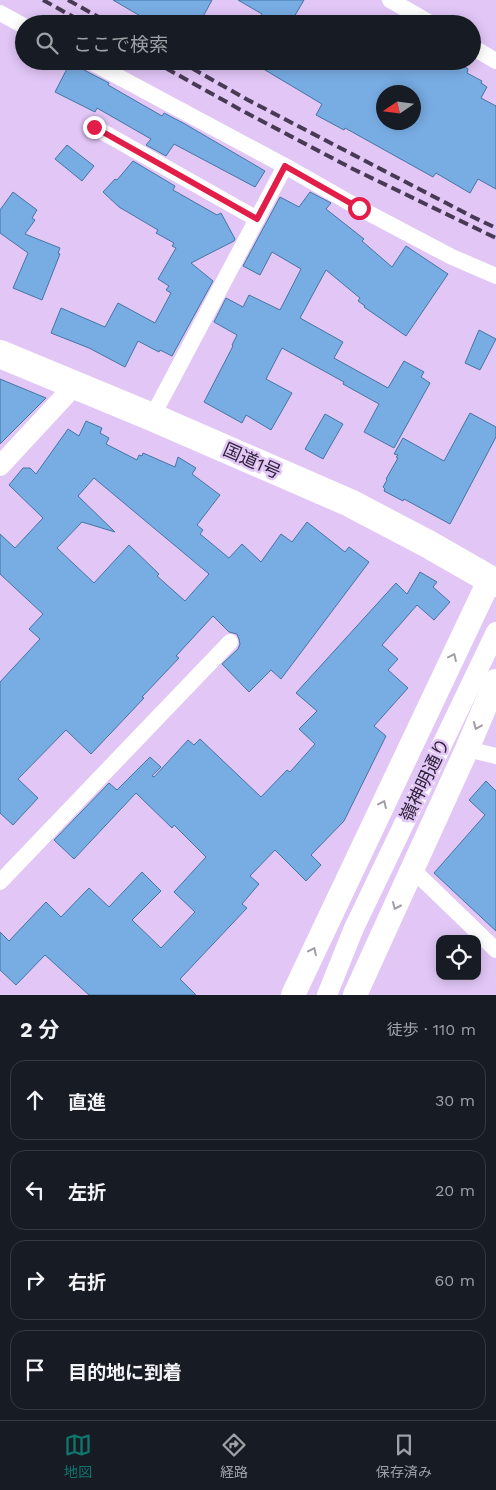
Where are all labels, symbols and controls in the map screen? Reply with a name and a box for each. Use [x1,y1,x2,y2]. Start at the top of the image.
search box [15,15,481,70]
icon: search [33,29,61,57]
text: ここで検索 [73,33,168,56]
north arrow [376,85,421,130]
route end [83,116,106,139]
route start [348,197,371,220]
street label: 国道1号 [220,439,284,483]
one-way arrow [446,653,457,662]
one-way arrow [472,721,483,730]
street label: 嶺神明通り [395,735,454,825]
one-way arrow [377,800,387,809]
one-way arrow [391,901,402,910]
map controls [436,935,481,980]
button: locate [436,935,481,980]
one-way arrow [307,947,318,956]
text: 2 分 [20,1017,60,1042]
text: 徒歩 · 110 m [387,1020,476,1039]
icon: ahead [21,1086,49,1114]
text: 直進 [68,1091,106,1114]
text: 30 m [435,1091,475,1110]
icon: left [21,1176,49,1204]
text: 左折 [68,1181,106,1204]
text: 20 m [435,1181,475,1200]
icon: right [21,1266,49,1294]
text: 右折 [68,1271,106,1294]
text: 60 m [435,1271,475,1290]
icon: arrive [21,1356,49,1384]
text: 目的地に到着 [68,1361,182,1384]
tab: 地図 [64,1431,92,1481]
tab: 経路 [220,1431,248,1481]
tab: 保存済み [376,1431,432,1481]

